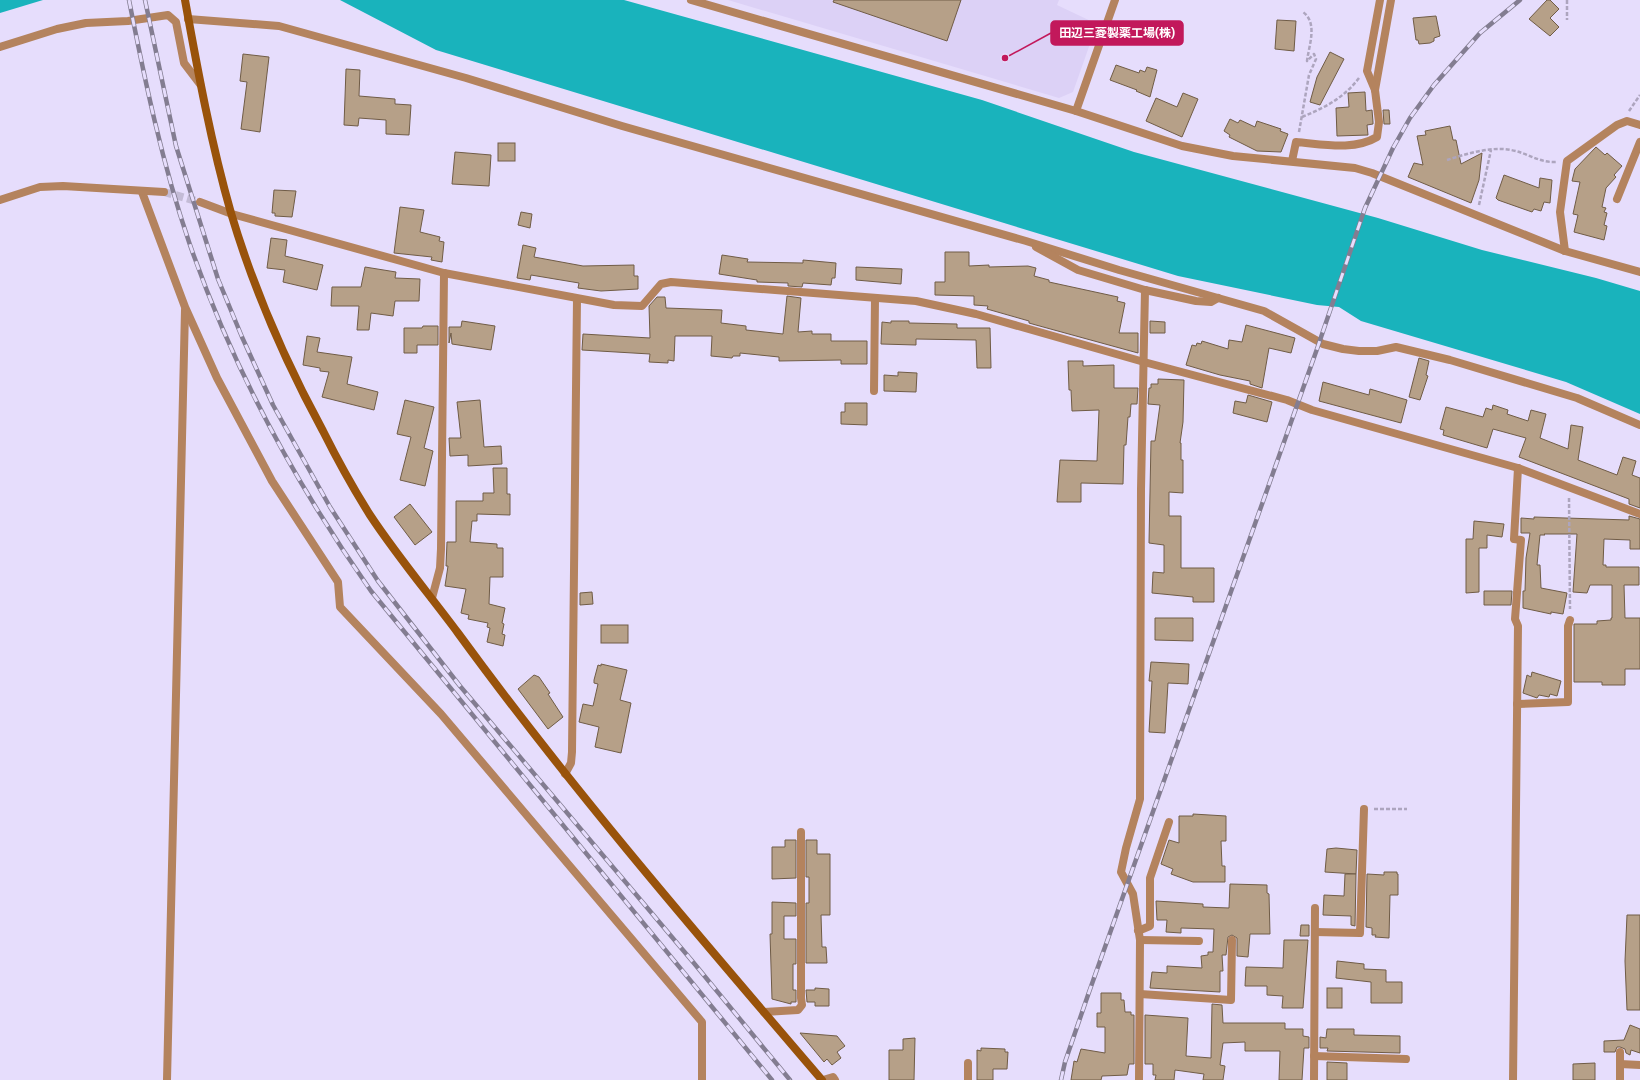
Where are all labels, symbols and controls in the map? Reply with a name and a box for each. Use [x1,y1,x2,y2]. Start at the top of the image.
callout: 田辺三菱製薬工場(株) [1051,21,1183,45]
text: 田辺三菱製薬工場(株) [1059,25,1175,40]

